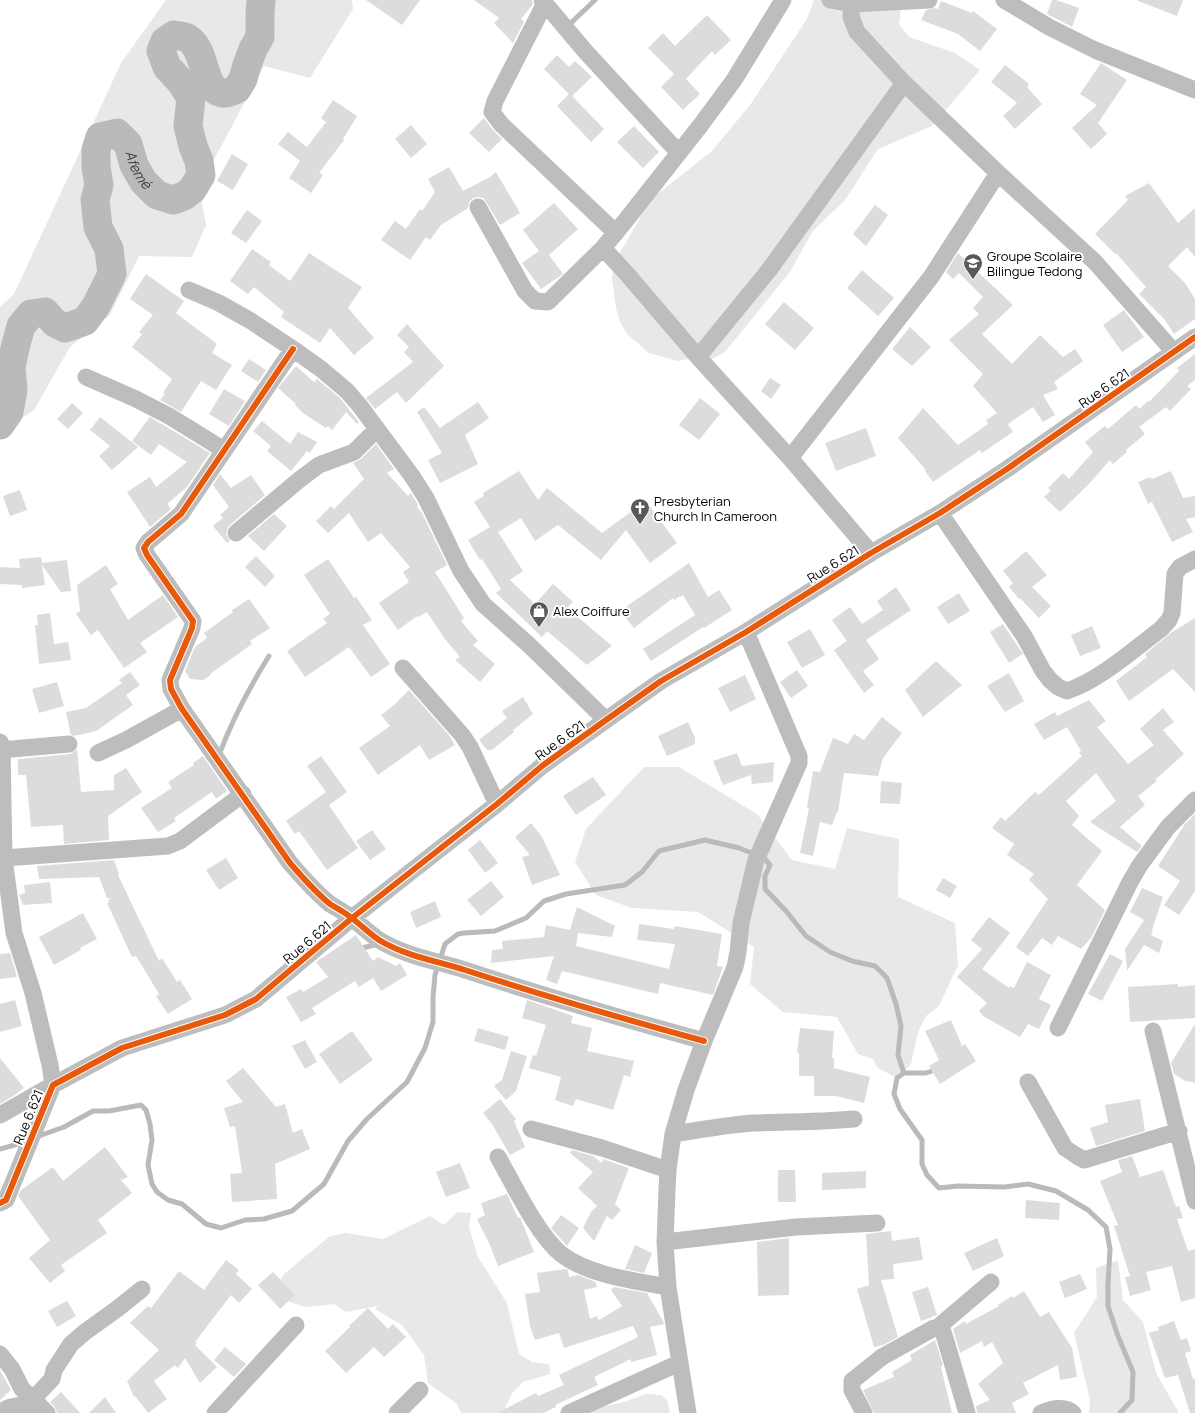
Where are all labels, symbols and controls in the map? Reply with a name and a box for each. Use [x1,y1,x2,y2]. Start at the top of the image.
water label: Afemé [121,148,156,194]
place label: Groupe Scolaire Bilingue Tedong [987,247,1083,280]
school or university icon: Groupe Scolaire Bilingue Tedong [962,252,984,280]
street label: Rue 6.621 [1075,364,1133,412]
place label: Presbyterian Church In Cameroon [654,492,777,525]
church icon: Presbyterian Church In Cameroon [629,497,651,525]
street label: Rue 6.621 [804,541,862,587]
shop icon: Alex Coiffure [528,600,550,628]
place label: Alex Coiffure [553,602,630,620]
street label: Rue 6.621 [531,716,589,764]
street label: Rue 6.621 [279,916,335,968]
street label: Rue 6.621 [9,1087,47,1147]

